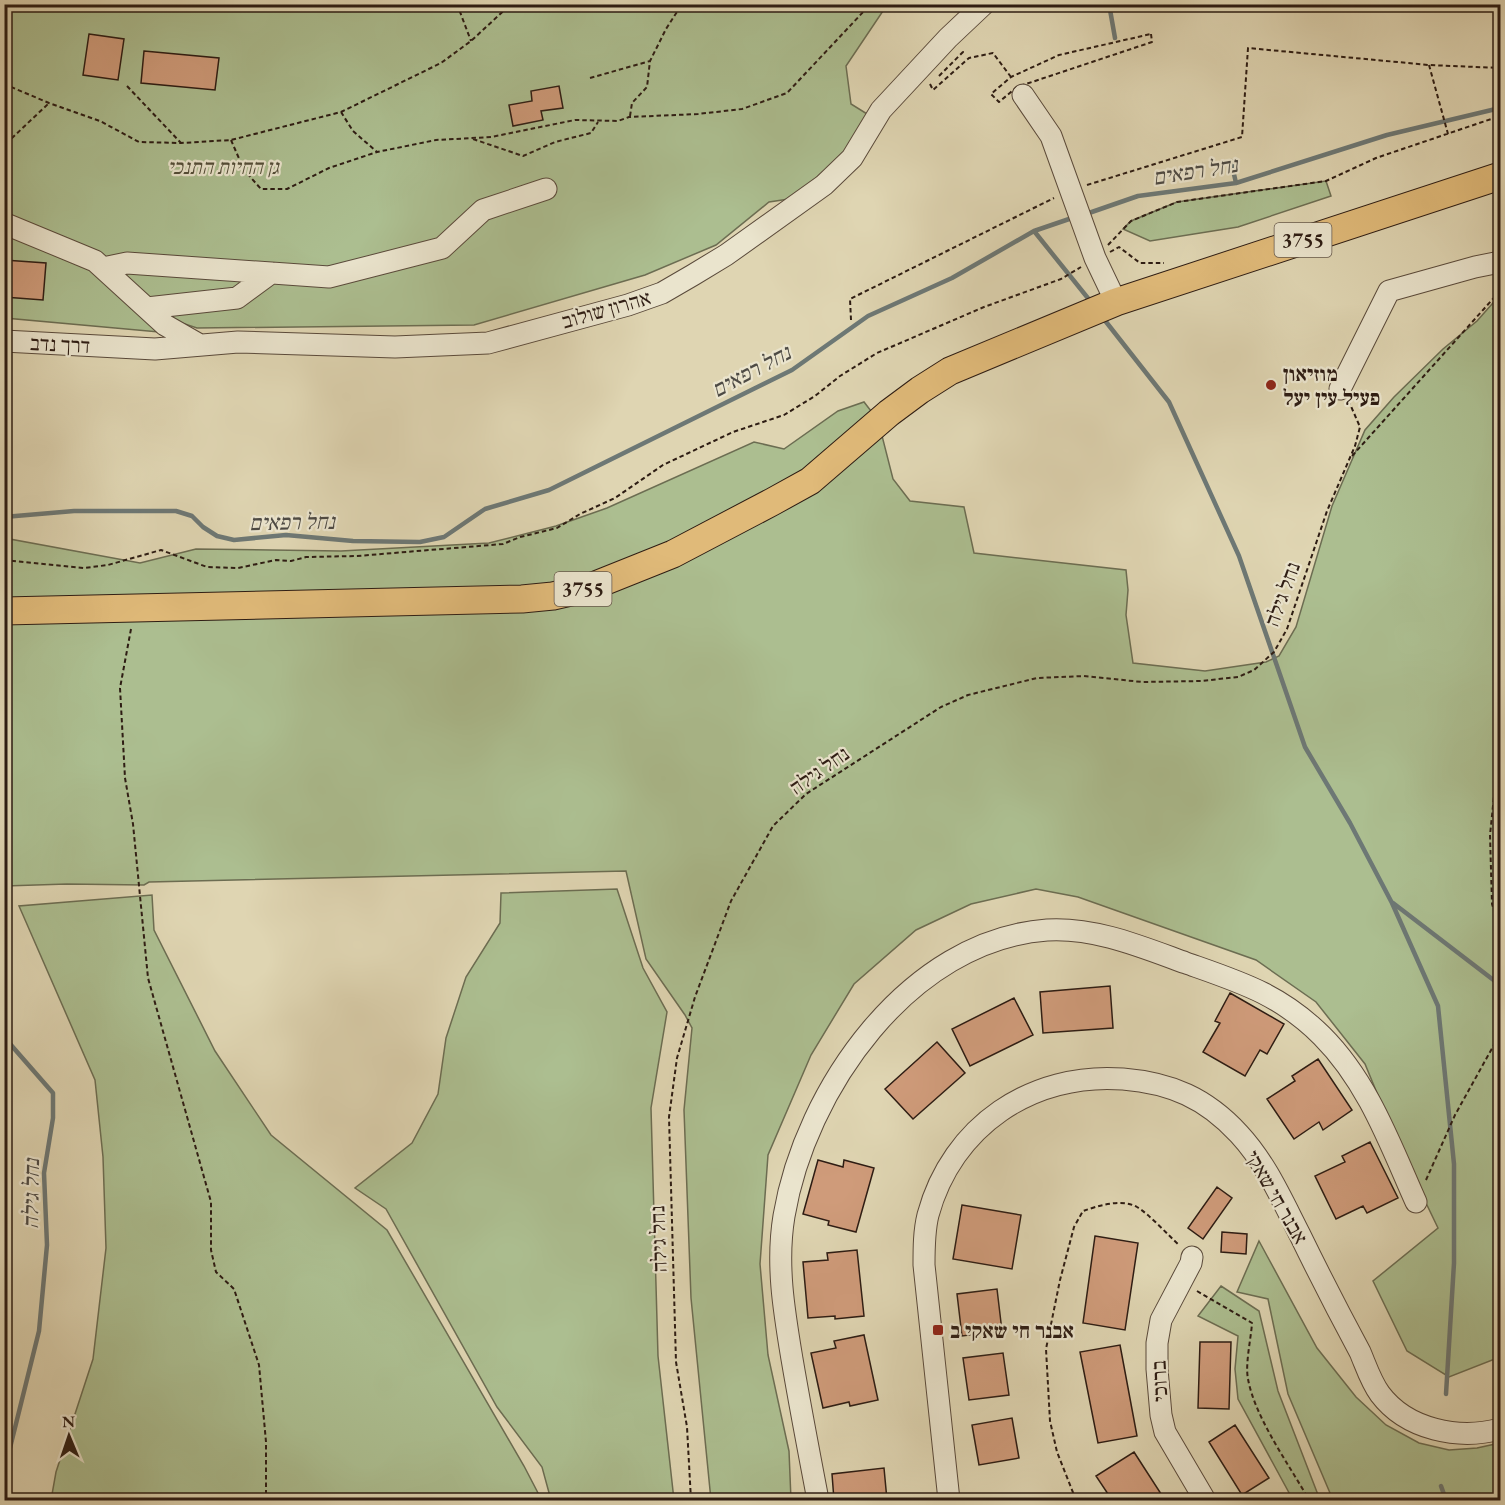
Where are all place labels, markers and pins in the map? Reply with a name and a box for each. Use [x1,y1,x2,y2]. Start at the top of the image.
place label: מוזיאון פעיל עין יעל [1283,360,1380,411]
marker: מוזיאון פעיל עין יעל [1264,378,1278,392]
place label: אבנר חי שאקי ב [950,1317,1074,1344]
marker: אבנר חי שאקי ב [931,1323,945,1337]

